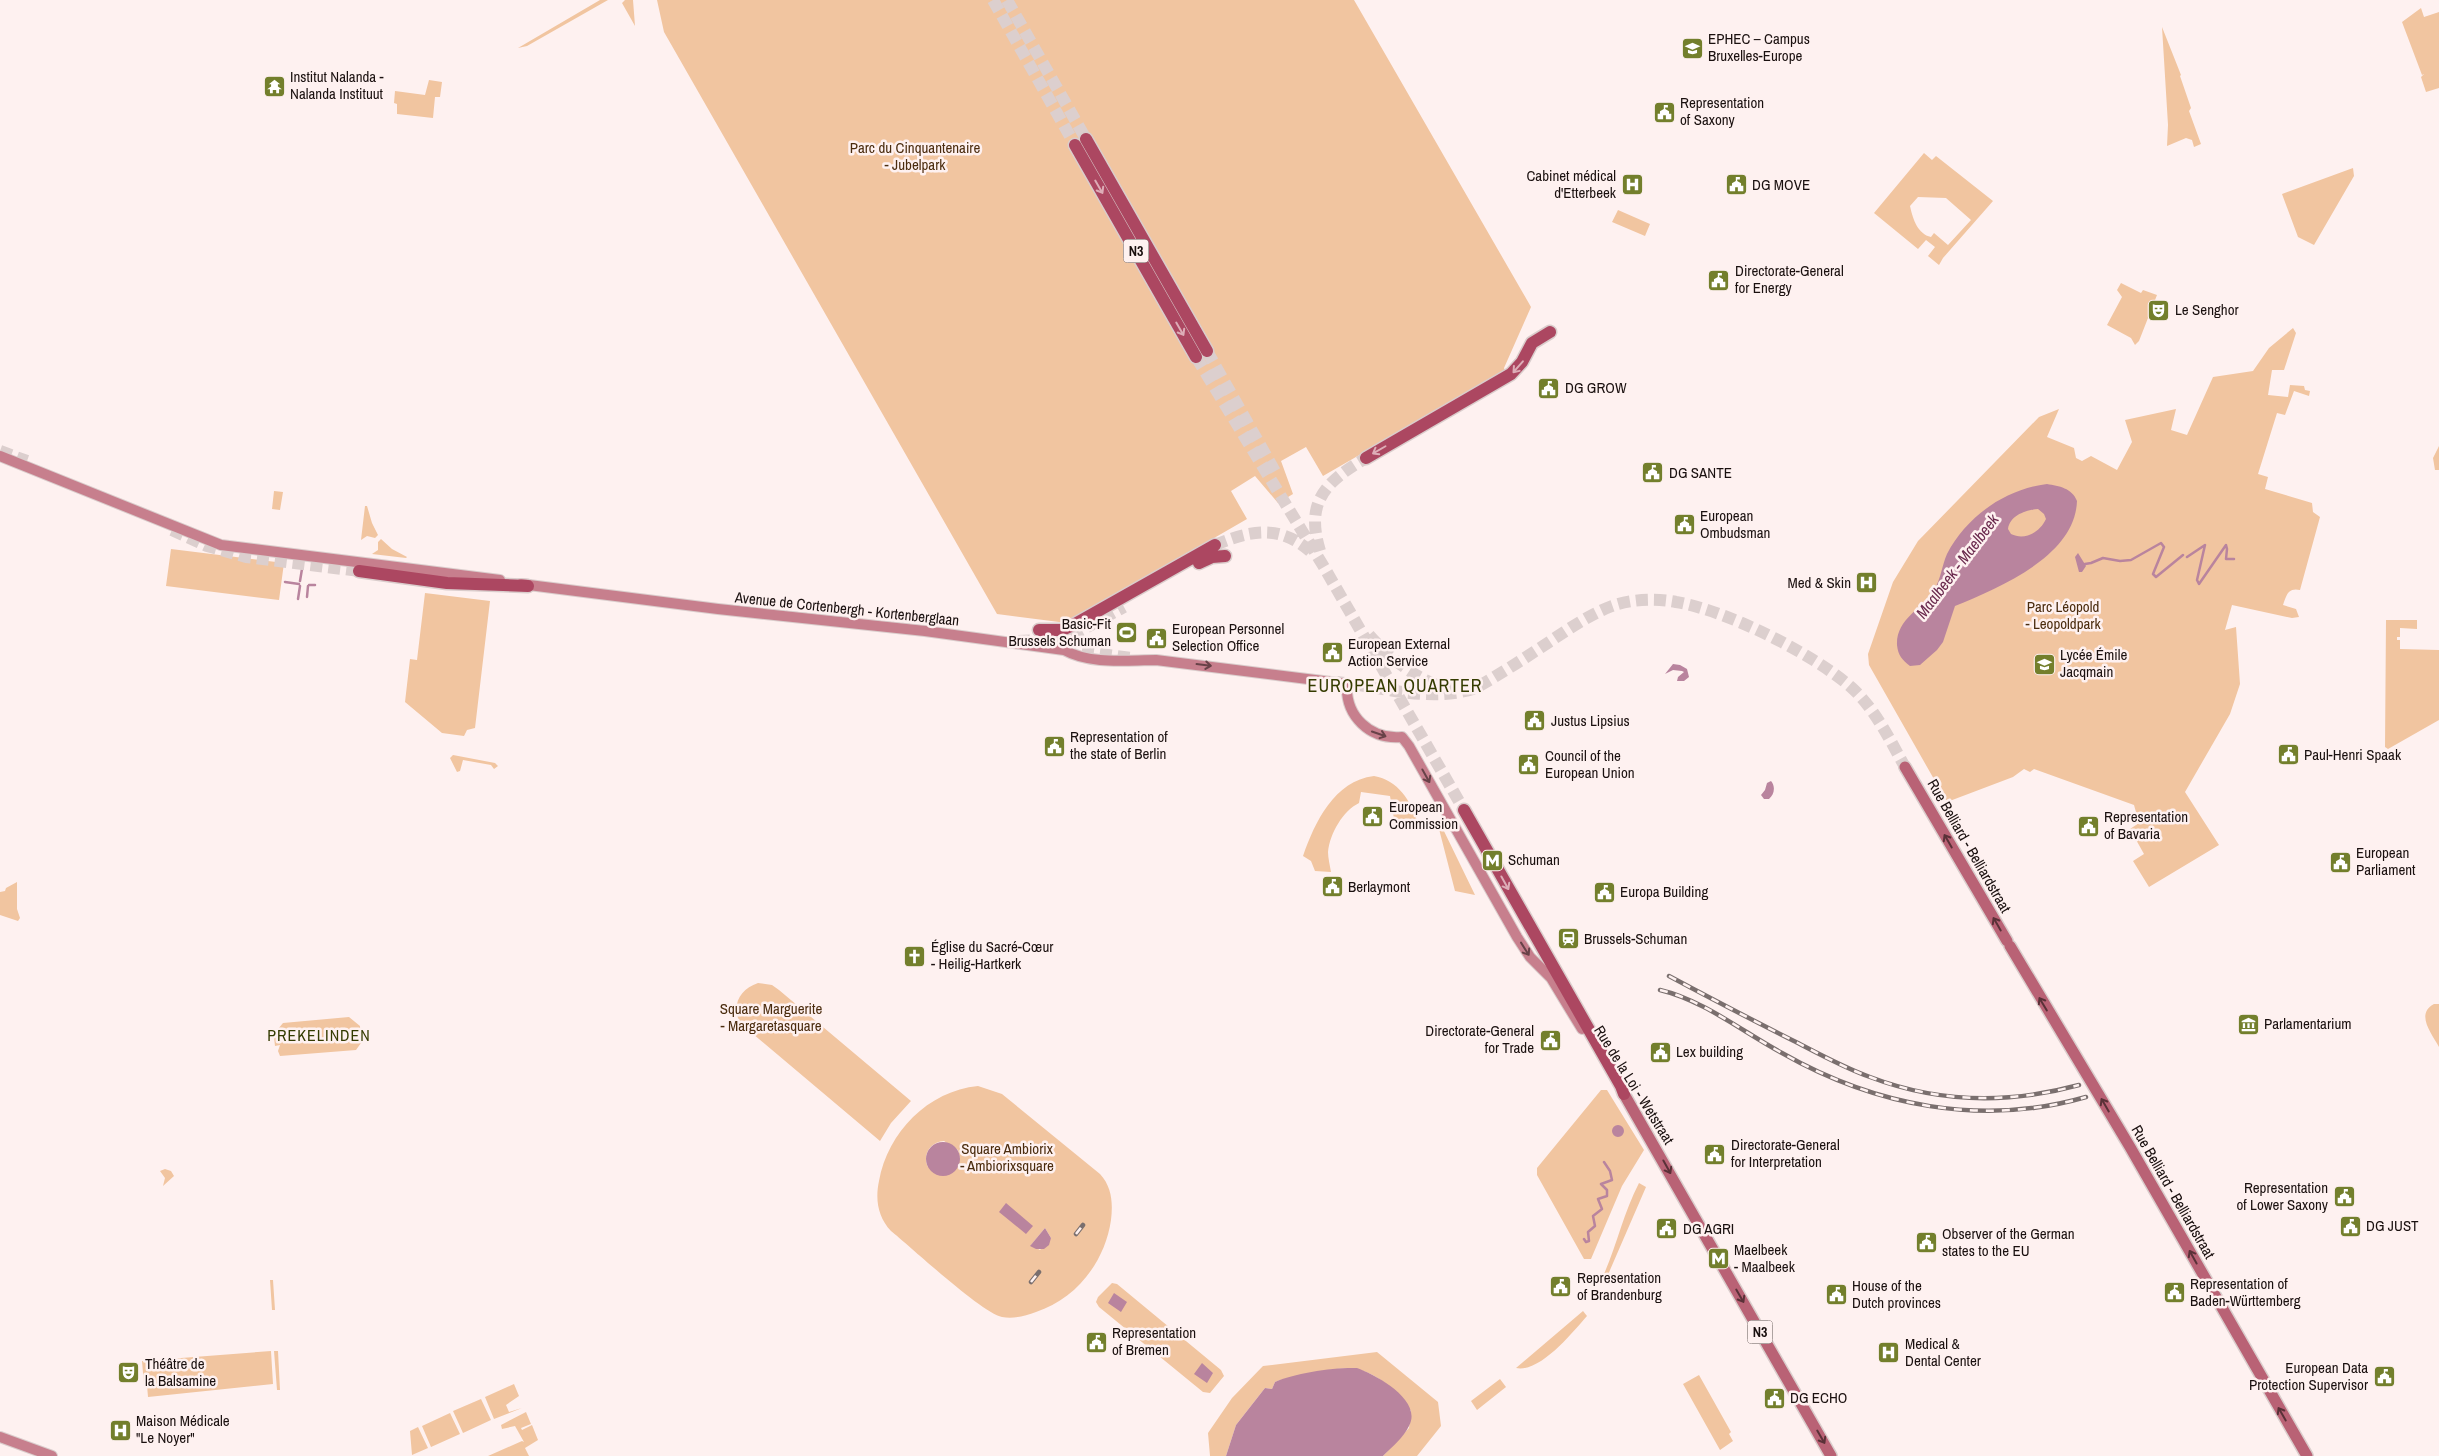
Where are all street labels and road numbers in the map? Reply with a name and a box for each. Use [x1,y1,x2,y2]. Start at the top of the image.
road number: N3 [1124,240,1148,262]
street label: Avenue de Cortenbergh - Kortenberglaan [733,586,960,631]
street label: Rue Belliard - Belliardstraat [1923,775,2017,917]
street label: Rue de la Loi - Wetstraat [1589,1021,1680,1149]
street label: Rue Belliard - Belliardstraat [2127,1121,2221,1263]
road number: N3 [1748,1320,1772,1344]

